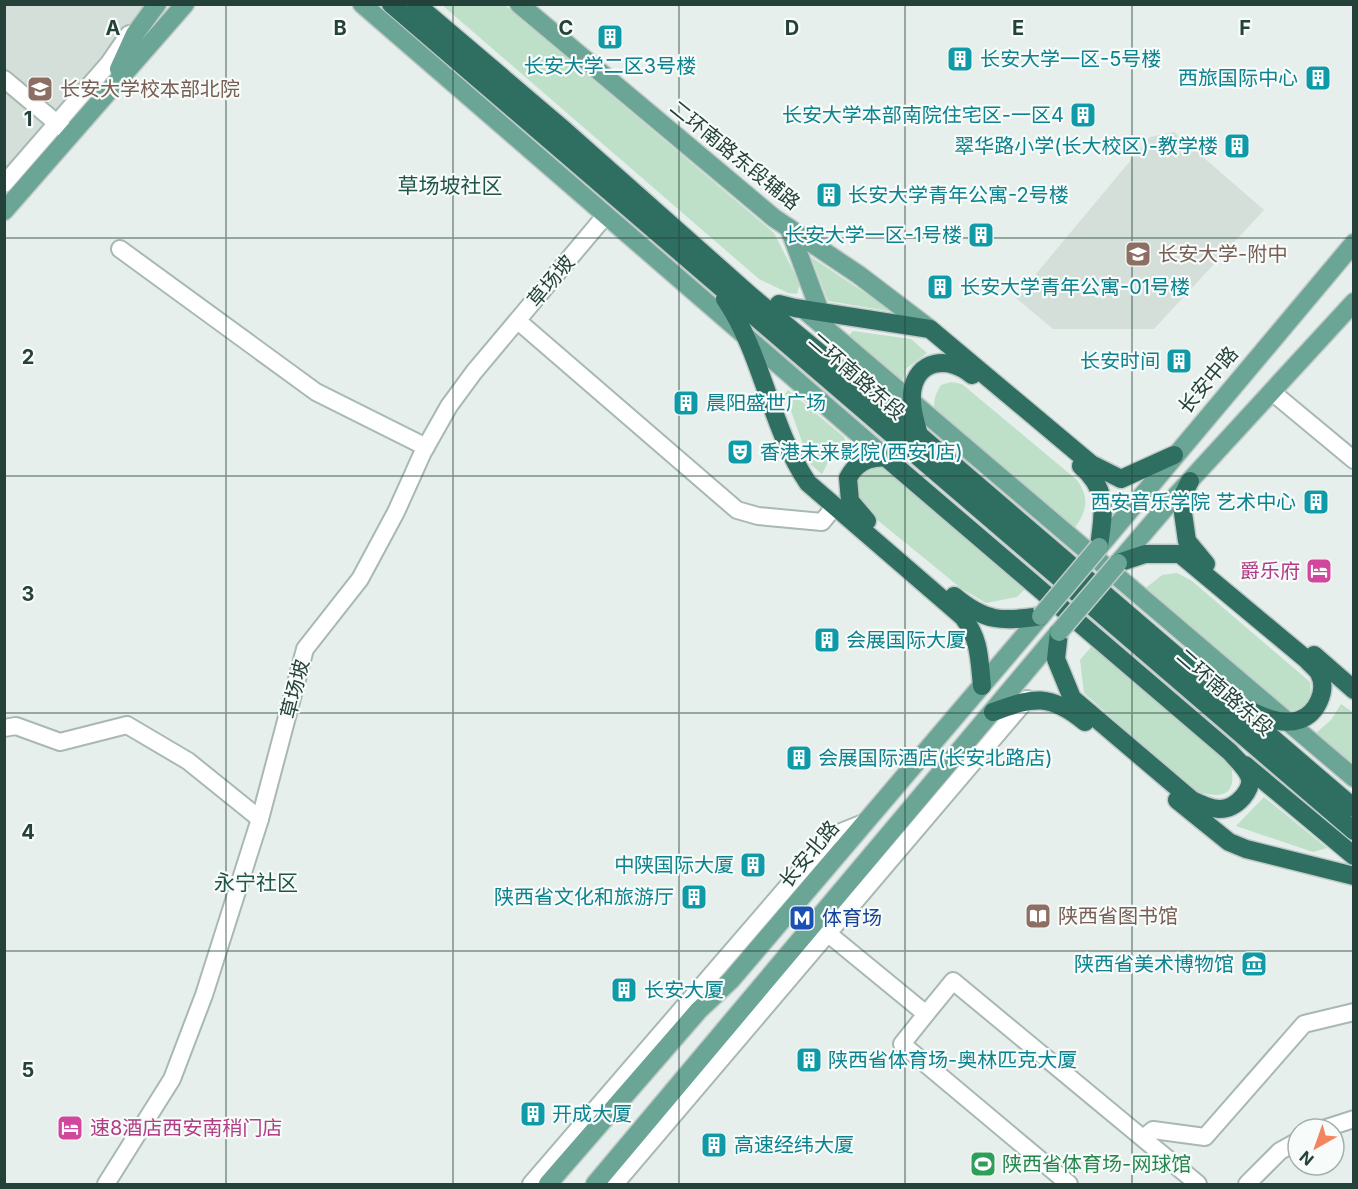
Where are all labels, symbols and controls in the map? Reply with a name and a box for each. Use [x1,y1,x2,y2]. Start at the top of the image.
text: A [106,16,121,40]
text: B [333,16,347,40]
text: C [559,16,573,40]
text: D [785,16,799,40]
text: E [1012,16,1024,40]
text: F [1239,16,1251,40]
building icon: 长安大学二区3号楼 [595,22,625,52]
building icon: 长安大学一区-5号楼 [945,44,975,74]
place label: 长安大学一区-5号楼 [980,47,1161,71]
place label: 长安大学二区3号楼 [524,54,696,78]
building icon: 西旅国际中心 [1303,63,1333,93]
place label: 西旅国际中心 [1178,66,1298,90]
school or university icon: 长安大学校本部北院 [25,74,55,104]
place label: 长安大学校本部北院 [60,77,240,101]
street label: 二环南路东段辅路 [665,95,805,215]
building icon: 长安大学本部南院住宅区-一区4 [1068,100,1098,130]
place label: 长安大学本部南院住宅区-一区4 [782,103,1064,127]
text: 1 [24,107,32,131]
building icon: 翠华路小学(长大校区)-教学楼 [1222,131,1252,161]
place label: 翠华路小学(长大校区)-教学楼 [954,134,1218,158]
district label: 草场坡社区 [398,173,503,198]
building icon: 长安大学青年公寓-2号楼 [814,180,844,210]
place label: 长安大学青年公寓-2号楼 [848,183,1069,207]
building icon: 长安大学一区-1号楼 [966,220,996,250]
place label: 长安大学一区-1号楼 [785,223,962,247]
school or university icon: 长安大学-附中 [1123,239,1153,269]
place label: 长安大学-附中 [1158,242,1287,266]
street label: 草场坡 [523,250,579,312]
building icon: 长安大学青年公寓-01号楼 [925,272,955,302]
place label: 长安大学青年公寓-01号楼 [960,275,1190,299]
street label: 二环南路东段 [804,328,910,424]
street label: 长安中路 [1173,342,1243,418]
text: 2 [22,345,34,369]
building icon: 长安时间 [1164,346,1194,376]
place label: 长安时间 [1080,349,1160,373]
building icon: 晨阳盛世广场 [671,388,701,418]
place label: 晨阳盛世广场 [706,391,826,415]
theatre icon: 香港未来影院(西安1店) [725,437,755,467]
place label: 香港未来影院(西安1店) [760,440,963,464]
building icon: 西安音乐学院 艺术中心 [1301,487,1331,517]
place label: 西安音乐学院 艺术中心 [1090,490,1296,514]
hotel icon: 爵乐府 [1304,556,1334,586]
place label: 爵乐府 [1240,559,1300,583]
text: 3 [22,582,34,606]
building icon: 会展国际大厦 [812,625,842,655]
place label: 会展国际大厦 [846,628,966,652]
street label: 二环南路东段 [1172,644,1278,740]
street label: 草场坡 [276,657,314,721]
building icon: 会展国际酒店(长安北路店) [784,743,814,773]
place label: 会展国际酒店(长安北路店) [818,746,1053,770]
street label: 长安北路 [774,816,844,892]
text: 4 [21,820,35,844]
building icon: 中陕国际大厦 [738,850,768,880]
place label: 中陕国际大厦 [614,853,734,877]
district label: 永宁社区 [214,870,298,895]
building icon: 陕西省文化和旅游厅 [679,882,709,912]
place label: 陕西省文化和旅游厅 [494,885,674,909]
library icon: 陕西省图书馆 [1023,901,1053,931]
metro station icon: 体育场 [787,903,817,933]
place label: 陕西省图书馆 [1058,904,1178,928]
place label: 体育场 [822,906,882,930]
museum icon: 陕西省美术博物馆 [1239,949,1269,979]
place label: 陕西省美术博物馆 [1074,952,1234,976]
building icon: 长安大厦 [609,975,639,1005]
place label: 长安大厦 [644,978,724,1002]
building icon: 陕西省体育场-奥林匹克大厦 [794,1045,824,1075]
place label: 陕西省体育场-奥林匹克大厦 [828,1048,1077,1072]
text: 5 [22,1058,34,1082]
building icon: 开成大厦 [518,1099,548,1129]
place label: 开成大厦 [552,1102,632,1126]
hotel icon: 速8酒店西安南稍门店 [55,1113,85,1143]
place label: 速8酒店西安南稍门店 [90,1116,282,1140]
north arrow [1286,1117,1346,1177]
building icon: 高速经纬大厦 [699,1130,729,1160]
place label: 高速经纬大厦 [734,1133,854,1157]
text: N [1295,1147,1317,1170]
sports icon: 陕西省体育场-网球馆 [968,1149,998,1179]
place label: 陕西省体育场-网球馆 [1002,1152,1191,1176]

